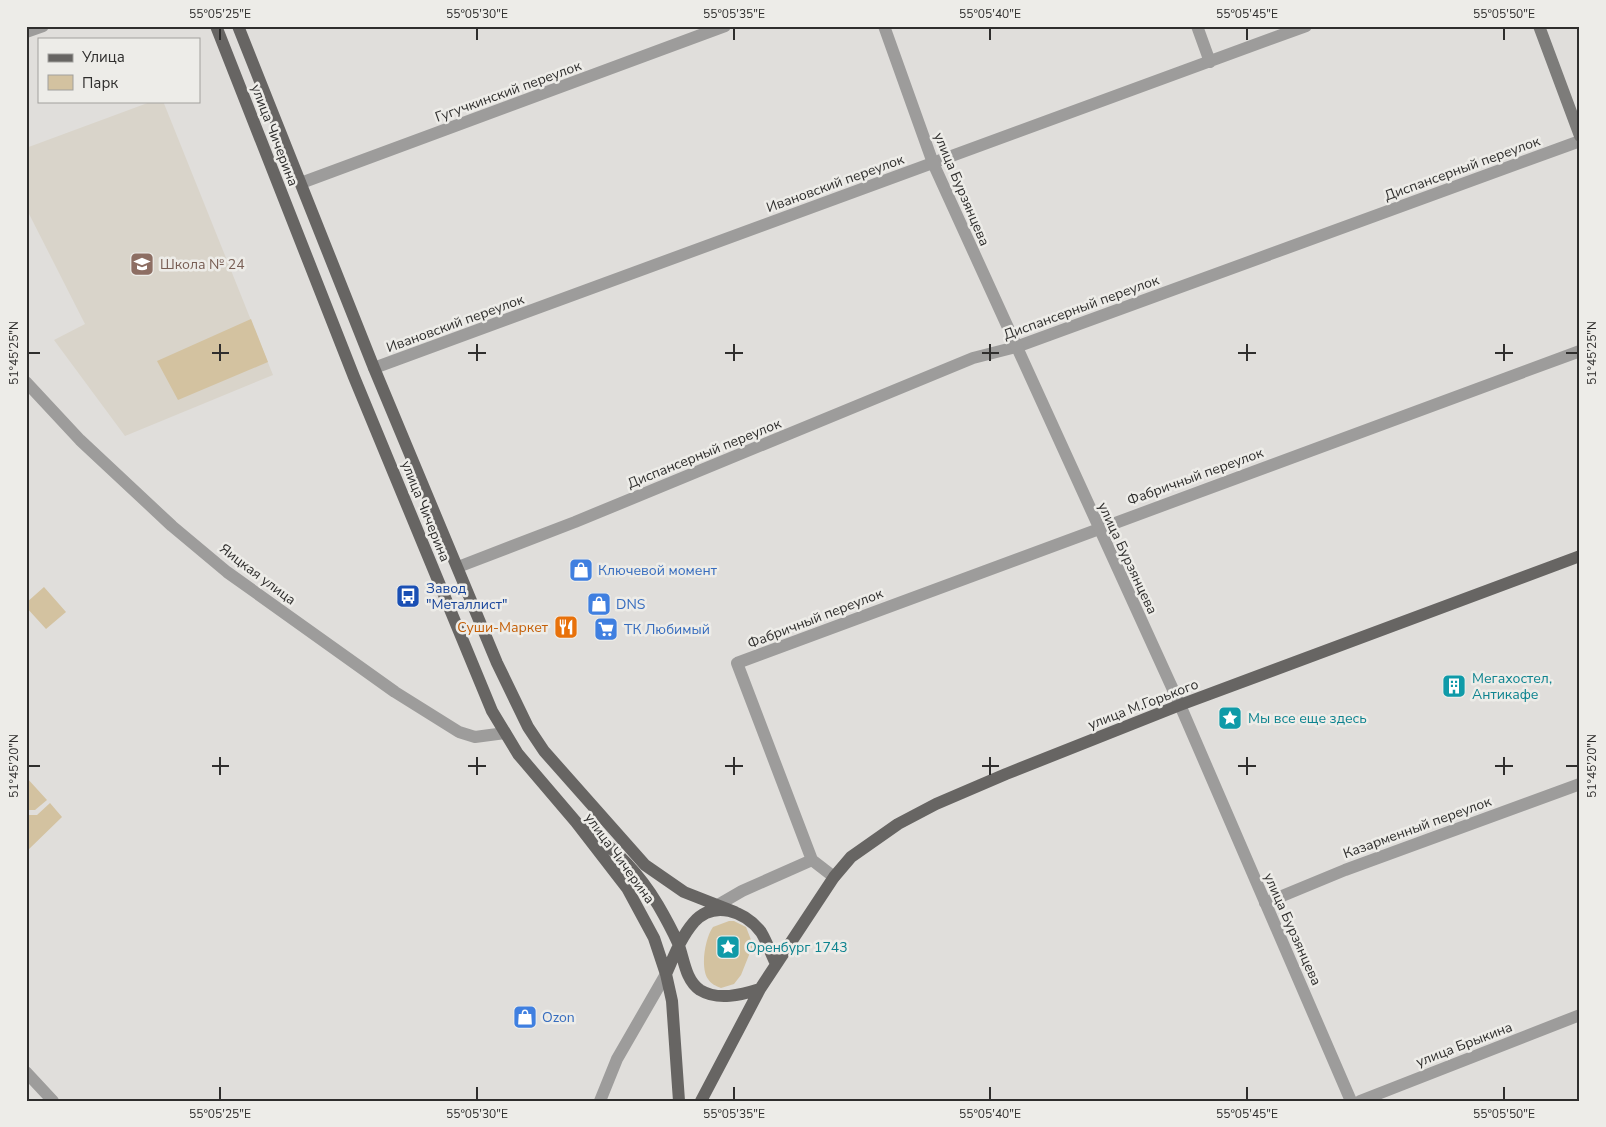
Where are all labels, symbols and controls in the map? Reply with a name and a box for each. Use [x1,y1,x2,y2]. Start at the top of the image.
text: 55°05'25"E [189,6,251,22]
text: 55°05'30"E [446,6,508,22]
text: 55°05'35"E [703,6,765,22]
text: 55°05'40"E [959,6,1021,22]
text: 55°05'45"E [1216,6,1278,22]
text: 55°05'50"E [1473,6,1535,22]
legend [38,38,200,102]
text: Улица [81,47,125,67]
street label: Гугучкинский переулок [432,56,585,127]
text: Парк [82,73,118,93]
street label: улица Чичерина [246,81,303,189]
street label: улица Бурзянцева [929,130,994,249]
street label: Диспансерный переулок [1382,131,1543,205]
street label: Ивановский переулок [764,150,907,217]
school or university icon: Школа № 24 [129,251,155,277]
place label: Школа № 24 [160,255,245,274]
street label: Диспансерный переулок [1001,270,1162,344]
street label: Ивановский переулок [384,290,527,357]
text: 51°45'25"N [6,321,22,385]
text: 51°45'25"N [1584,321,1600,385]
street label: Диспансерный переулок [625,414,784,493]
street label: Фабричный переулок [1124,443,1266,510]
street label: улица Чичерина [397,458,455,565]
street label: улица Бурзянцева [1093,499,1162,617]
street label: Яицкая улица [216,539,300,609]
shop icon: Ключевой момент [568,557,594,583]
place label: Ключевой момент [598,561,718,580]
place label: Завод "Металлист" [426,579,507,614]
bus stop icon: Завод "Металлист" [395,583,421,609]
street label: Фабричный переулок [745,584,886,653]
shop icon: DNS [586,591,612,617]
place label: DNS [616,595,646,614]
restaurant icon: Суши-Маркет [553,614,579,640]
supermarket icon: ТК Любимый [593,616,619,642]
place label: Суши-Маркет [457,618,549,637]
place label: ТК Любимый [624,620,710,639]
place label: Мегахостел, Антикафе [1472,669,1552,704]
building icon: Мегахостел, Антикафе [1441,673,1467,699]
street label: улица М.Горького [1085,675,1201,734]
place icon: Мы все еще здесь [1217,705,1243,731]
place label: Мы все еще здесь [1248,709,1367,728]
text: 51°45'20"N [6,734,22,798]
text: 51°45'20"N [1584,734,1600,798]
street label: Казарменный переулок [1340,792,1494,863]
street label: улица Чичерина [580,809,659,908]
street label: улица Бурзянцева [1259,870,1326,989]
place icon: Оренбург 1743 [715,934,741,960]
place label: Оренбург 1743 [746,938,848,957]
shop icon: Ozon [512,1004,538,1030]
place label: Ozon [542,1008,575,1027]
street label: улица Брыкина [1413,1017,1515,1072]
text: 55°05'25"E [189,1106,251,1122]
text: 55°05'30"E [446,1106,508,1122]
text: 55°05'35"E [703,1106,765,1122]
text: 55°05'40"E [959,1106,1021,1122]
text: 55°05'45"E [1216,1106,1278,1122]
text: 55°05'50"E [1473,1106,1535,1122]

